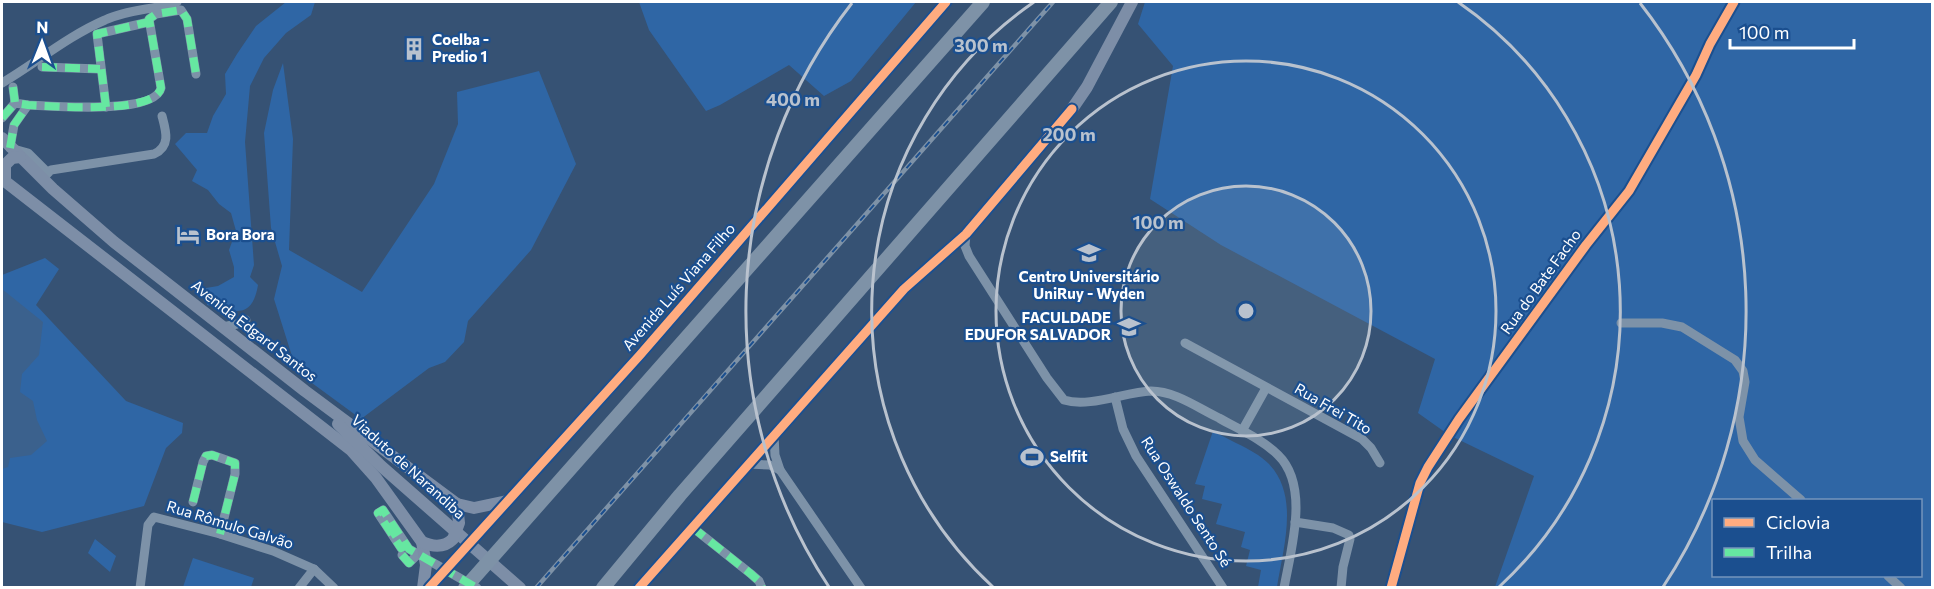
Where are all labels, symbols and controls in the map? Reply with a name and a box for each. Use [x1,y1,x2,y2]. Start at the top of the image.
north arrow [12,12,72,72]
scale bar [1730,12,1854,50]
text: N [36,17,48,36]
text: 100 m [1739,21,1789,43]
place label: Coelba - Predio 1 [432,30,489,65]
text: 300 m [954,34,1008,56]
building icon: Coelba - Predio 1 [401,36,427,62]
text: 400 m [766,88,820,110]
text: 200 m [1042,123,1096,145]
text: 100 m [1132,211,1184,233]
street label: Avenida Luís Viana Filho [618,219,738,354]
hotel icon: Bora Bora [175,222,201,248]
place label: Bora Bora [206,225,275,243]
street label: Rua do Bate Facho [1496,226,1584,337]
school or university icon: Centro Universitário UniRuy - Wyden [1076,240,1102,266]
place label: Centro Universitário UniRuy - Wyden [1018,267,1160,302]
street label: Avenida Edgard Santos [188,276,321,385]
centre of rings [1236,301,1256,321]
place label: FACULDADE EDUFOR SALVADOR [965,308,1112,343]
school or university icon: FACULDADE EDUFOR SALVADOR [1116,314,1142,340]
street label: Rua Frei Tito [1292,379,1375,438]
street label: Viaduto de Narandiba [348,410,469,522]
street label: Rua Oswaldo Sento Sé [1138,433,1236,570]
sports icon: Selfit [1019,444,1045,470]
place label: Selfit [1050,447,1088,465]
street label: Rua Rômulo Galvão [165,496,296,552]
legend [1712,499,1922,577]
text: Ciclovia [1766,511,1830,533]
text: Trilha [1766,541,1812,563]

